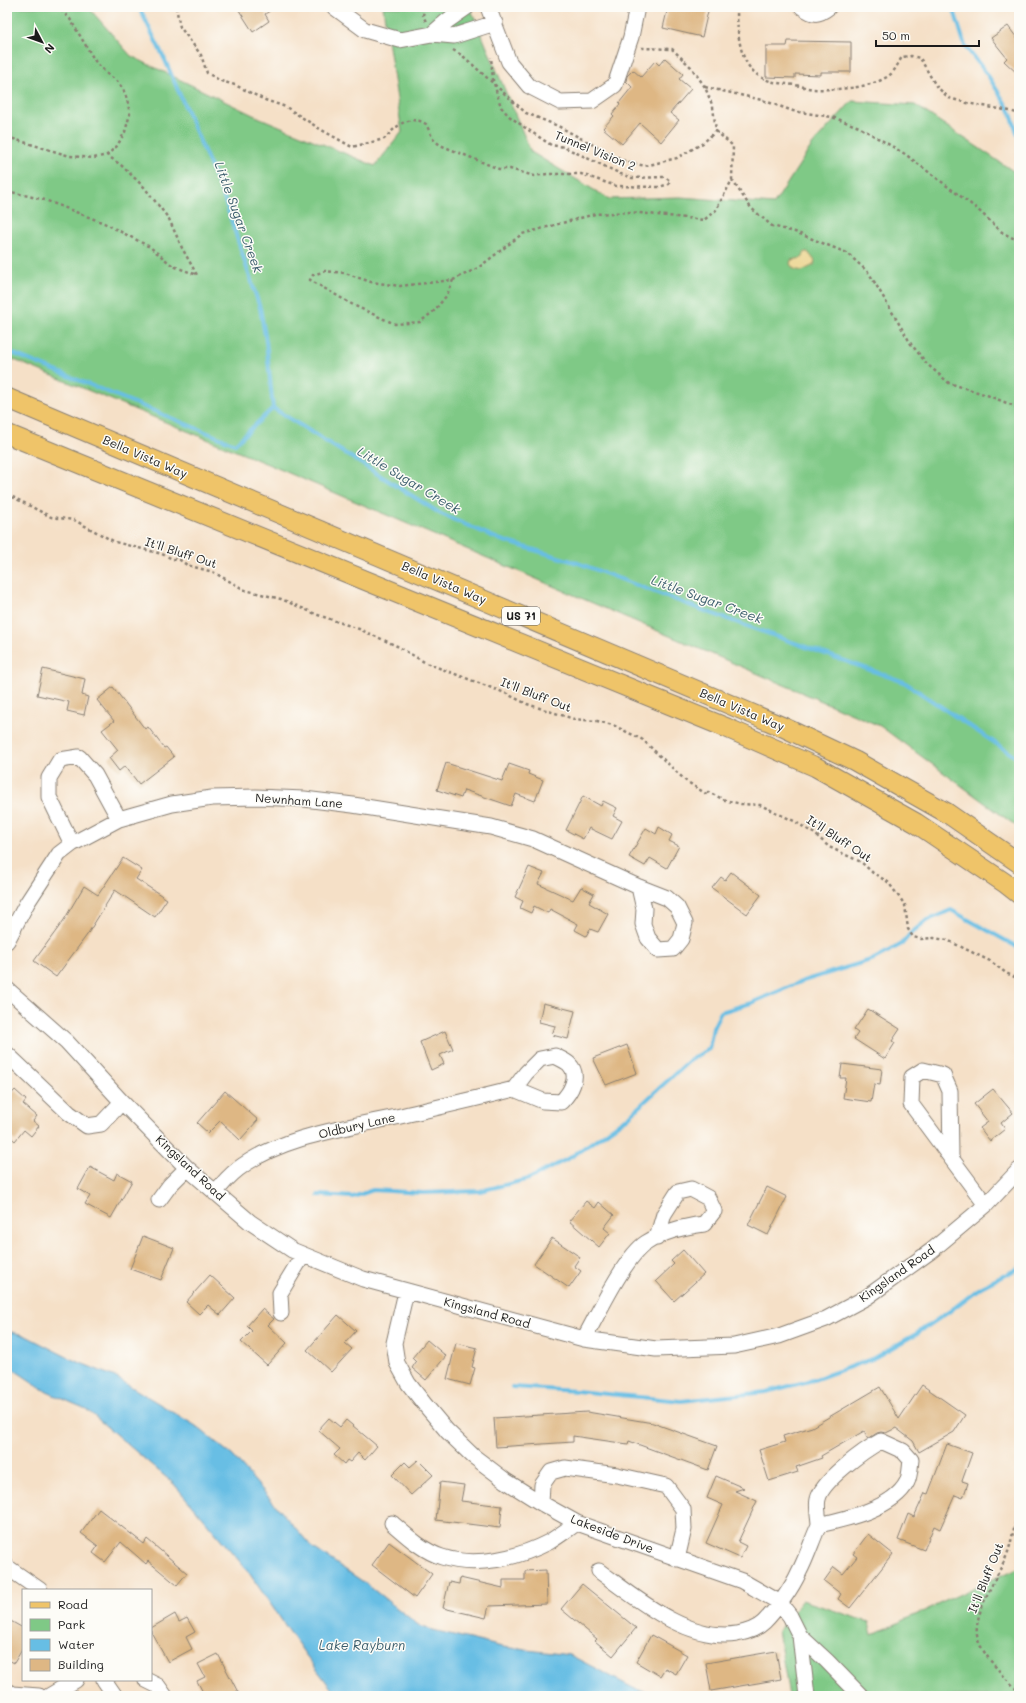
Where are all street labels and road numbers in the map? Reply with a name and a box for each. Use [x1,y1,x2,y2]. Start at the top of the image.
street label: Tunnel Vision 2 [553,127,638,174]
street label: Bella Vista Way [101,431,190,481]
street label: It'll Bluff Out [143,533,219,571]
street label: Bella Vista Way [400,557,489,607]
road number: US 71 [502,607,540,625]
street label: It'll Bluff Out [499,673,574,715]
street label: Bella Vista Way [698,684,787,734]
street label: Newnham Lane [255,789,343,811]
street label: It'll Bluff Out [804,811,875,865]
street label: Oldbury Lane [317,1108,397,1142]
street label: Kingsland Road [153,1131,229,1204]
street label: Kingsland Road [855,1241,938,1305]
street label: Kingsland Road [442,1293,533,1331]
street label: Lakeside Drive [569,1510,656,1556]
street label: It'll Bluff Out [964,1540,1006,1615]

